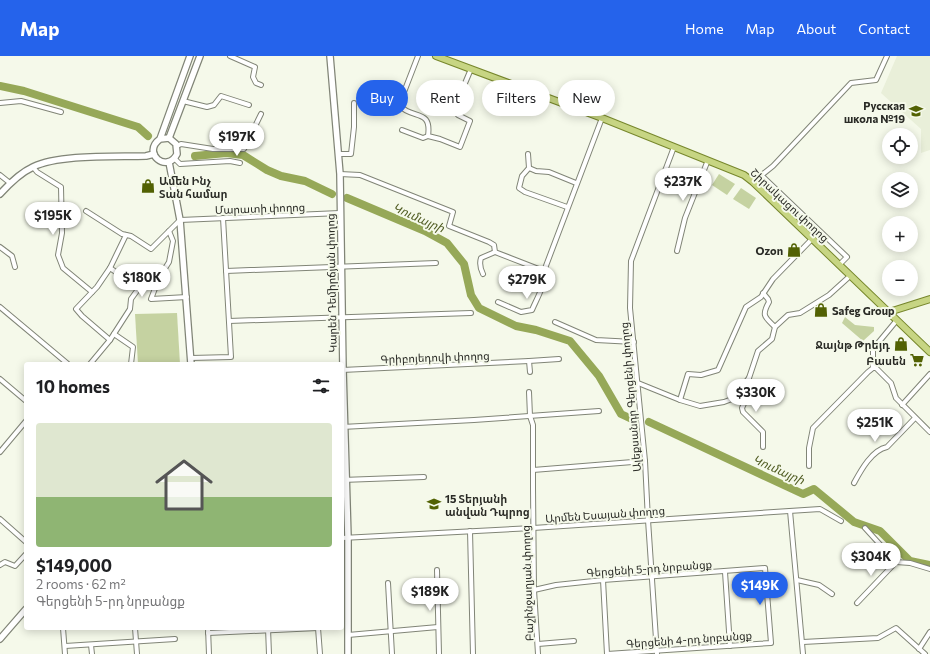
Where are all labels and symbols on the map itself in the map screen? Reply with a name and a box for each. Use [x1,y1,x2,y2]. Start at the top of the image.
place label: Русская школа №19 [844,99,905,125]
school or university icon: Русская школа №19 [908,103,924,119]
pin: $197K [209,123,265,157]
street label: Շիրակացու փողոց [748,165,832,245]
pin: $237K [655,168,711,202]
place label: Ամեն Ինչ Տան համար [159,174,228,201]
shop icon: Ամեն Ինչ Տան համար [140,178,156,194]
water label: Կումայրի [391,199,448,236]
street label: Մարատի փողոց [215,200,305,217]
pin: $195K [25,202,81,236]
street label: Կարեն Դեմիրճյան փողոց [323,213,340,353]
shop icon: Ozon [786,242,802,258]
place label: Ozon [755,244,783,257]
pin: $180K [114,264,170,298]
pin: $279K [499,266,555,300]
shop icon: Safeg Group [813,302,829,318]
place label: Safeg Group [832,304,895,317]
street label: Ալեքսանդր Գերցենի փողոց [617,321,644,472]
shop icon: Ջայնթ Թրեյդ [893,336,909,352]
place label: Ջայնթ Թրեյդ [816,338,890,352]
street label: Գրիբոյեդովի փողոց [380,349,490,366]
supermarket icon: Բասեն [909,352,925,368]
place label: Բասեն [866,354,906,367]
pin: $330K [728,379,784,413]
pin: $251K [847,409,903,443]
water label: Կումայրի [751,451,808,488]
place label: 15 Տերյանի անվան Դպրոց [445,492,530,519]
school or university icon: 15 Տերյանի անվան Դպրոց [426,496,442,512]
street label: Արմեն Եսայան փողոց [545,503,665,526]
street label: Բաշինջաղյան փողոց [518,525,537,641]
pin: $304K [843,543,899,577]
street label: Գերցենի 5-րդ նրբանցք [586,557,712,580]
pin: $149K [732,572,788,606]
pin: $189K [402,578,458,612]
street label: Գերցենի 4-րդ նրբանցք [625,628,753,651]

